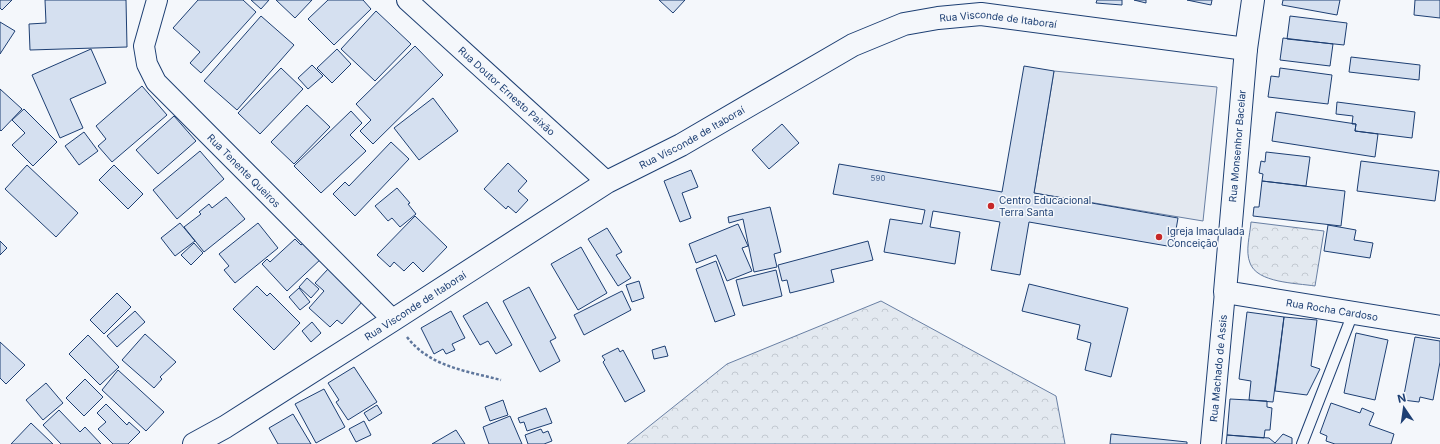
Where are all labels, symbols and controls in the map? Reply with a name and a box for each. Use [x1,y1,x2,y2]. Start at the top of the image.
street label: Rua Visconde de Itaboraí [939,8,1058,30]
street label: Rua Doutor Ernesto Paixão [456,44,558,138]
street label: Rua Monsenhor Bacelar [1226,89,1248,203]
street label: Rua Visconde de Itaboraí [637,103,747,171]
street label: Rua Tenente Queiros [205,131,283,210]
house number: 590 [871,173,885,183]
place label: Centro Educacional Terra Santa [999,194,1091,218]
marker: Centro Educacional Terra Santa [986,201,996,211]
place label: Igreja Imaculada Conceição [1167,225,1245,249]
marker: Igreja Imaculada Conceição [1154,232,1164,242]
street label: Rua Visconde de Itaboraí [362,268,469,343]
street label: Rua Rocha Cardoso [1285,296,1379,323]
street label: Rua Machado de Assis [1207,314,1229,422]
north arrow [1384,388,1424,428]
text: N [1396,390,1407,406]

